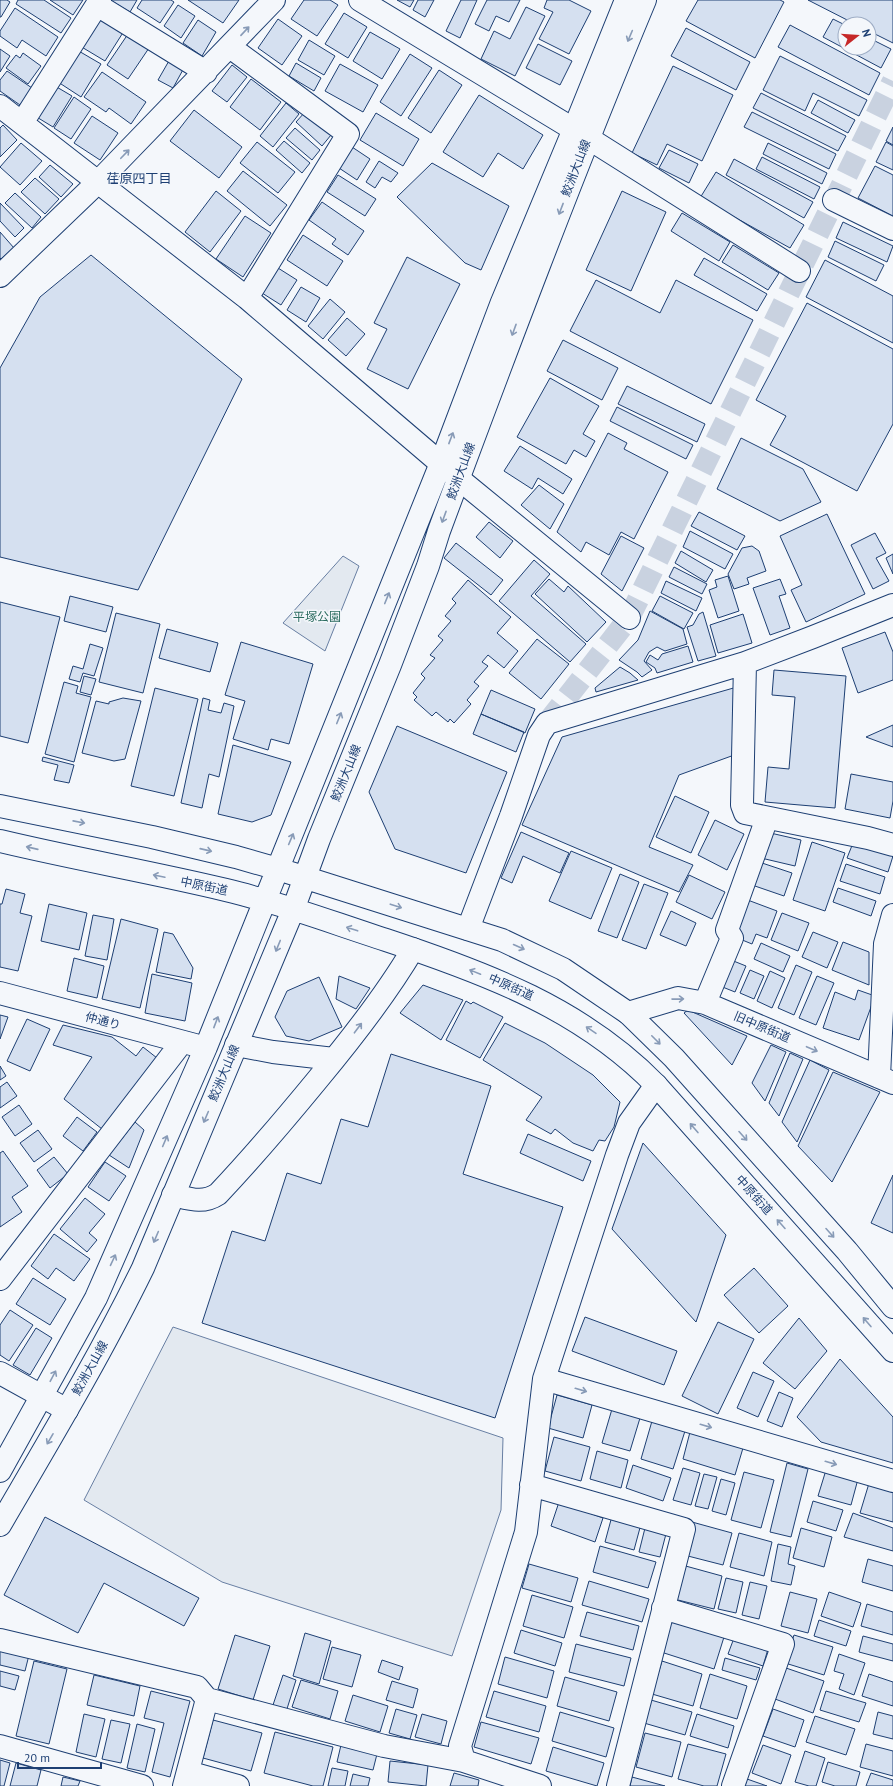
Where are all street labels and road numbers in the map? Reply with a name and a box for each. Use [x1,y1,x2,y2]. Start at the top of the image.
street label: 鮫洲大山線 [558,137,593,199]
street label: 鮫洲大山線 [443,440,478,502]
street label: 鮫洲大山線 [327,742,364,803]
street label: 中原街道 [179,873,229,898]
street label: 中原街道 [486,970,536,1003]
street label: 旧中原街道 [732,1008,793,1045]
street label: 仲通り [84,1009,122,1032]
street label: 鮫洲大山線 [205,1042,242,1103]
street label: 中原街道 [733,1172,776,1218]
street label: 鮫洲大山線 [68,1338,111,1398]

